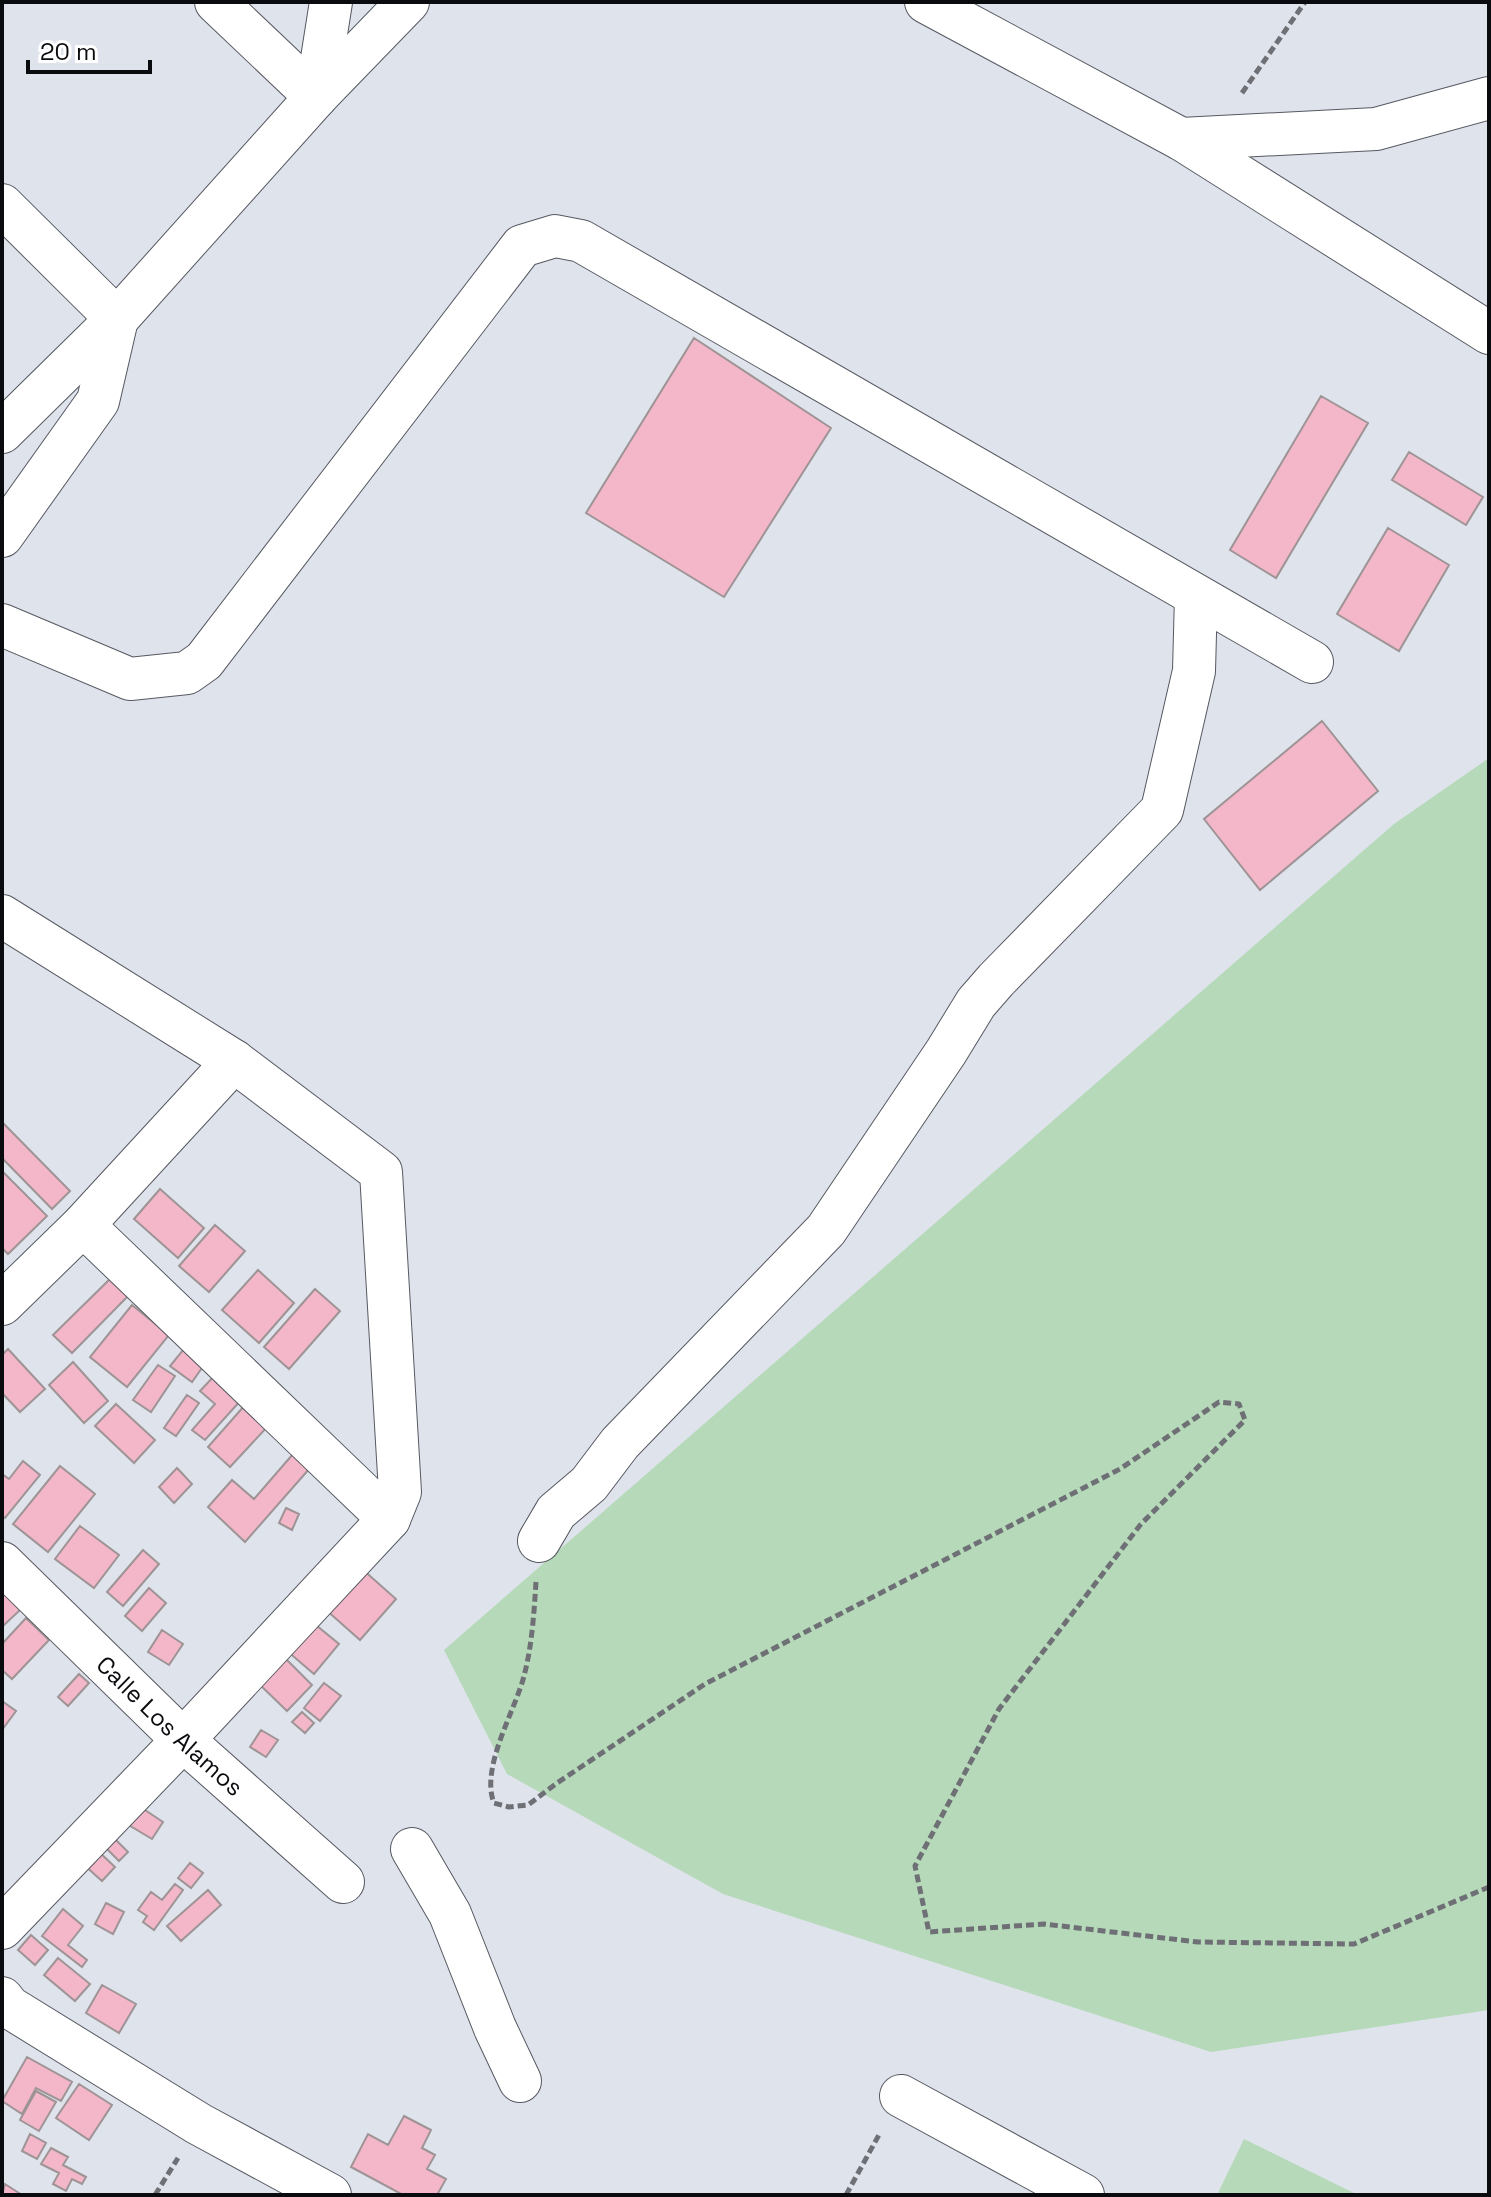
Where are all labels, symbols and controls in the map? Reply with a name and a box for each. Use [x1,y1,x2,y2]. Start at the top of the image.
scale bar [28,24,150,74]
text: 20 m [40,36,97,67]
street label: Calle Los Alamos [90,1649,250,1802]

